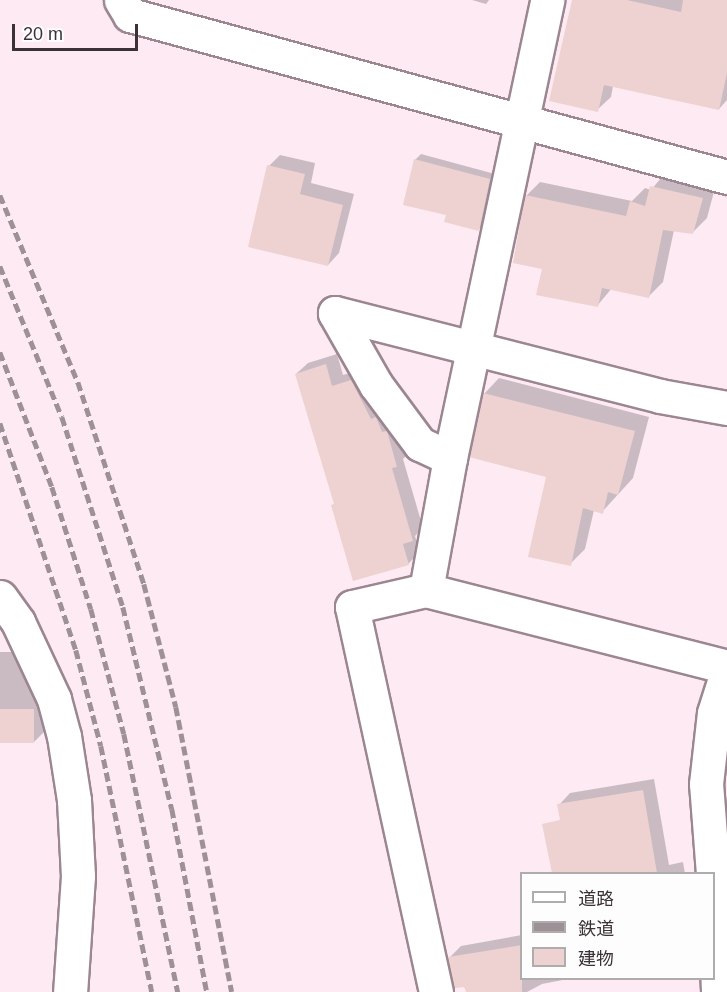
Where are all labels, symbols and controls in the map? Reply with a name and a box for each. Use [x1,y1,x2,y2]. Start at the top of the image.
scale bar [15,12,141,50]
text: 20 m [23,24,63,44]
legend [520,872,715,980]
text: 道路 [578,889,614,909]
text: 鉄道 [578,919,614,939]
text: 建物 [578,949,614,969]

